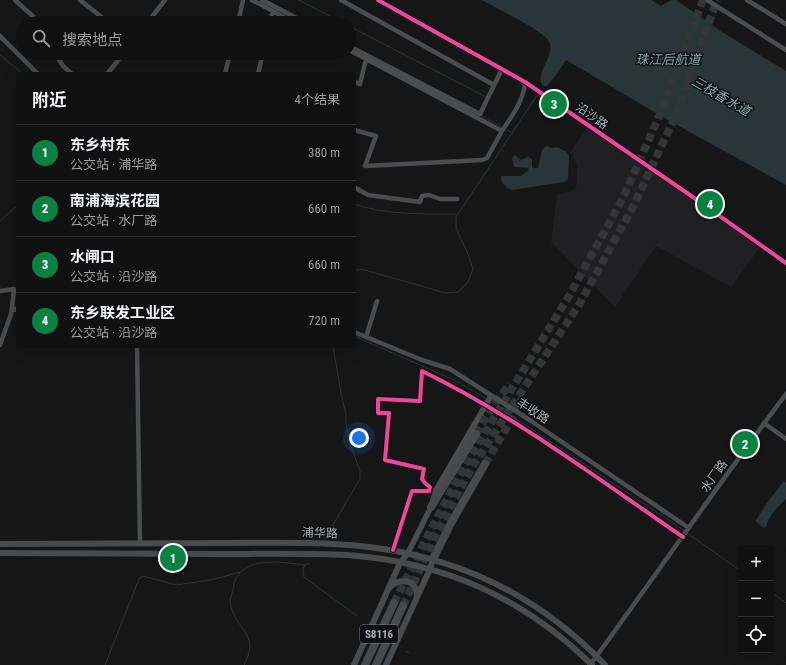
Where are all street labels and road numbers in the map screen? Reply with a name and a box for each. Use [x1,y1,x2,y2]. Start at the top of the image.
street label: 沿沙路 [573,100,611,132]
street label: 丰收路 [514,395,552,427]
street label: 水厂路 [698,457,730,495]
street label: 浦华路 [302,525,338,541]
road number: S8116 [360,625,398,643]

